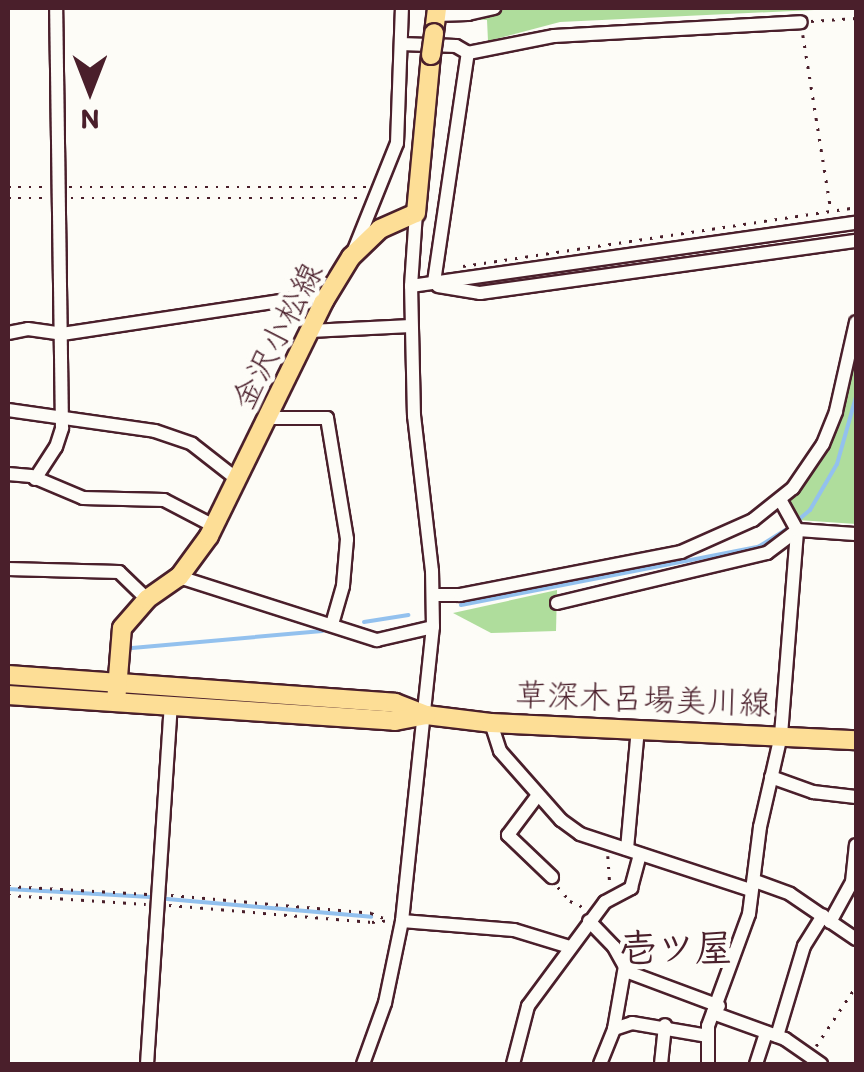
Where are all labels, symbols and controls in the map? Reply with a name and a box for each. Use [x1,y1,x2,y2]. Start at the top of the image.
north arrow [40,40,140,140]
text: N [81,103,99,137]
street label: 金沢小松線 [224,256,330,416]
street label: 草深木呂場美川線 [514,675,772,723]
district label: 壱ツ屋 [619,926,733,972]

